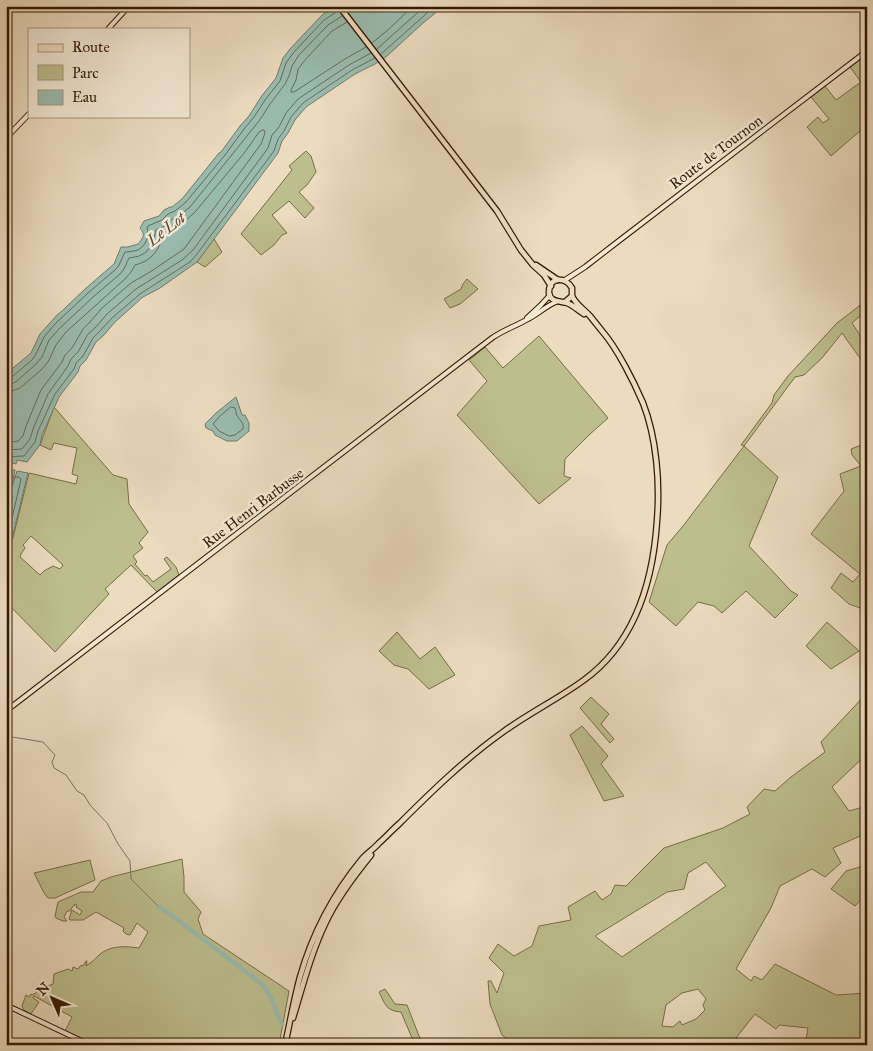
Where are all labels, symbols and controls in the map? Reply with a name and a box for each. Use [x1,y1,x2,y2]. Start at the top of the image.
legend [28,28,190,118]
text: Route [72,38,110,56]
text: Parc [72,64,99,82]
text: Eau [72,88,97,106]
street label: Route de Tournon [666,111,766,193]
water label: Le Lot [142,207,190,250]
street label: Rue Henri Barbusse [199,464,307,552]
north arrow [28,974,78,1024]
text: N [33,979,53,999]

